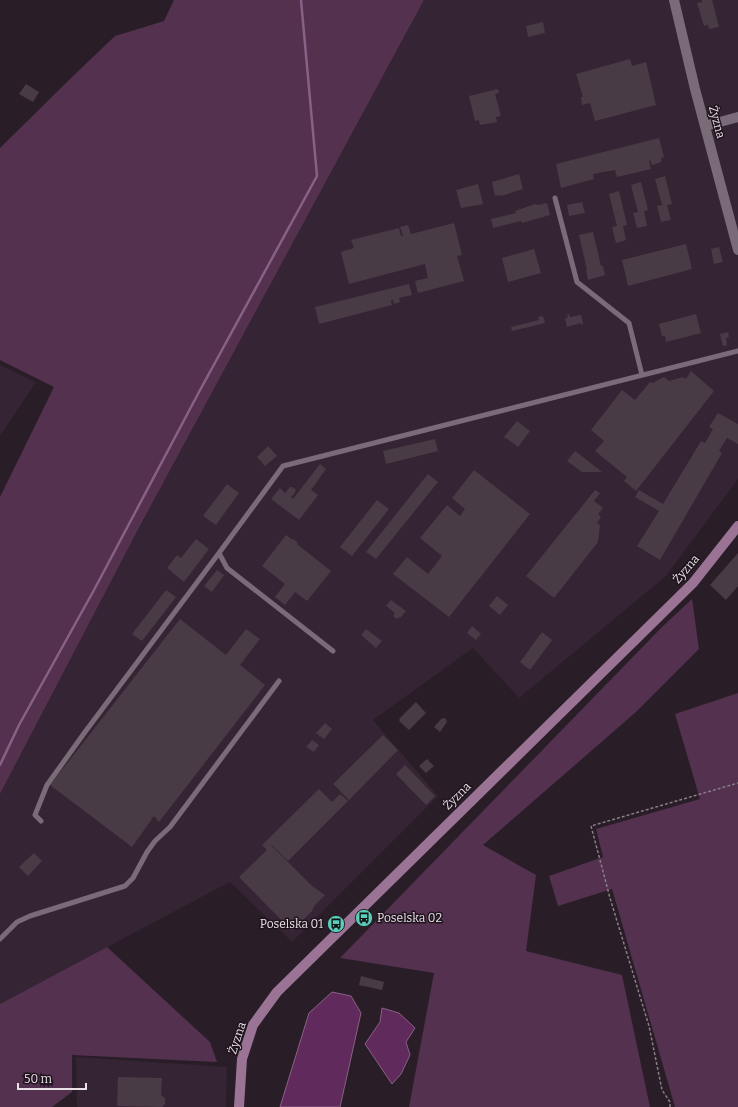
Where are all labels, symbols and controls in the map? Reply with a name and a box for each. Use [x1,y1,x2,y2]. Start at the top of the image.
street label: Żyzna [706,104,729,140]
street label: Żyzna [669,551,702,586]
street label: Żyzna [440,778,474,813]
bus stop icon: Poselska 02 [354,908,374,928]
place label: Poselska 02 [377,911,442,925]
bus stop icon: Poselska 01 [326,914,346,934]
place label: Poselska 01 [260,917,323,931]
street label: Żyzna [224,1019,249,1056]
scale bar [18,1065,86,1091]
text: 50 m [24,1072,53,1086]

